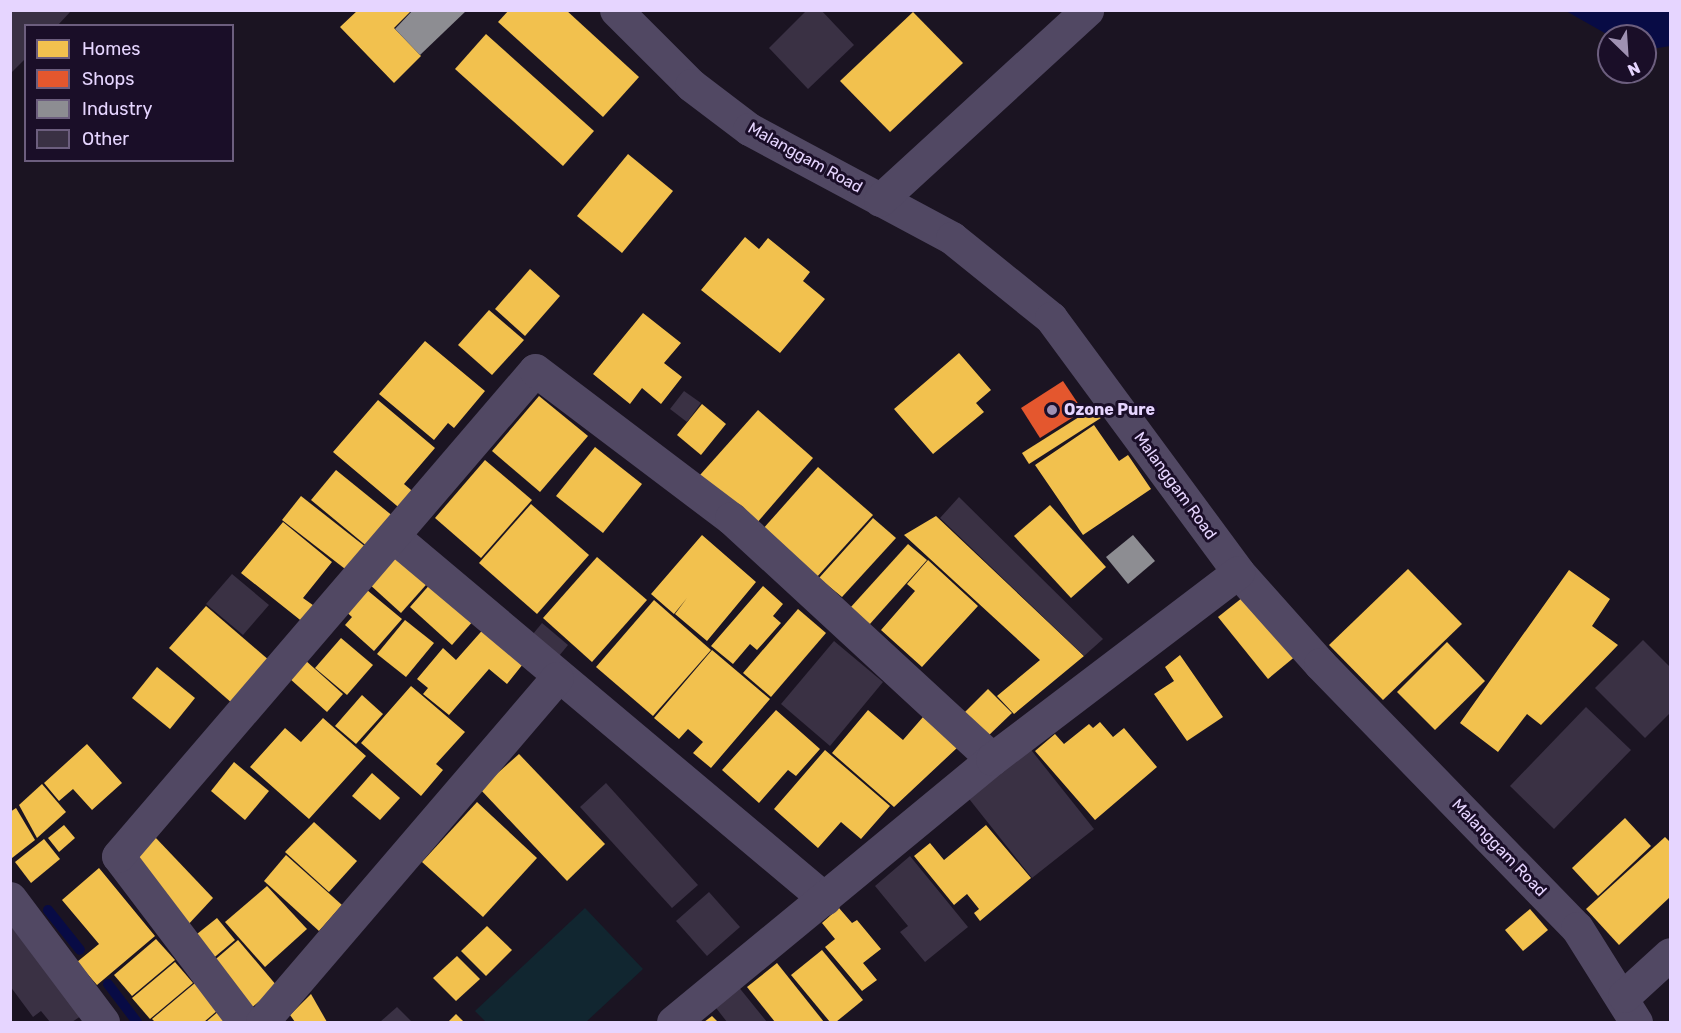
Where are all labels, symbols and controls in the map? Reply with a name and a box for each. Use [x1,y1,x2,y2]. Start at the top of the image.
legend [24,24,234,162]
north arrow [1597,24,1657,84]
text: Homes [82,38,140,60]
text: N [1625,58,1643,80]
text: Shops [82,68,134,90]
text: Industry [82,98,152,120]
street label: Malanggam Road [744,119,866,197]
text: Other [82,128,129,150]
place label: Ozone Pure [1064,400,1155,420]
marker: Ozone Pure [1045,403,1059,417]
street label: Malanggam Road [1130,429,1220,543]
street label: Malanggam Road [1448,795,1550,901]

